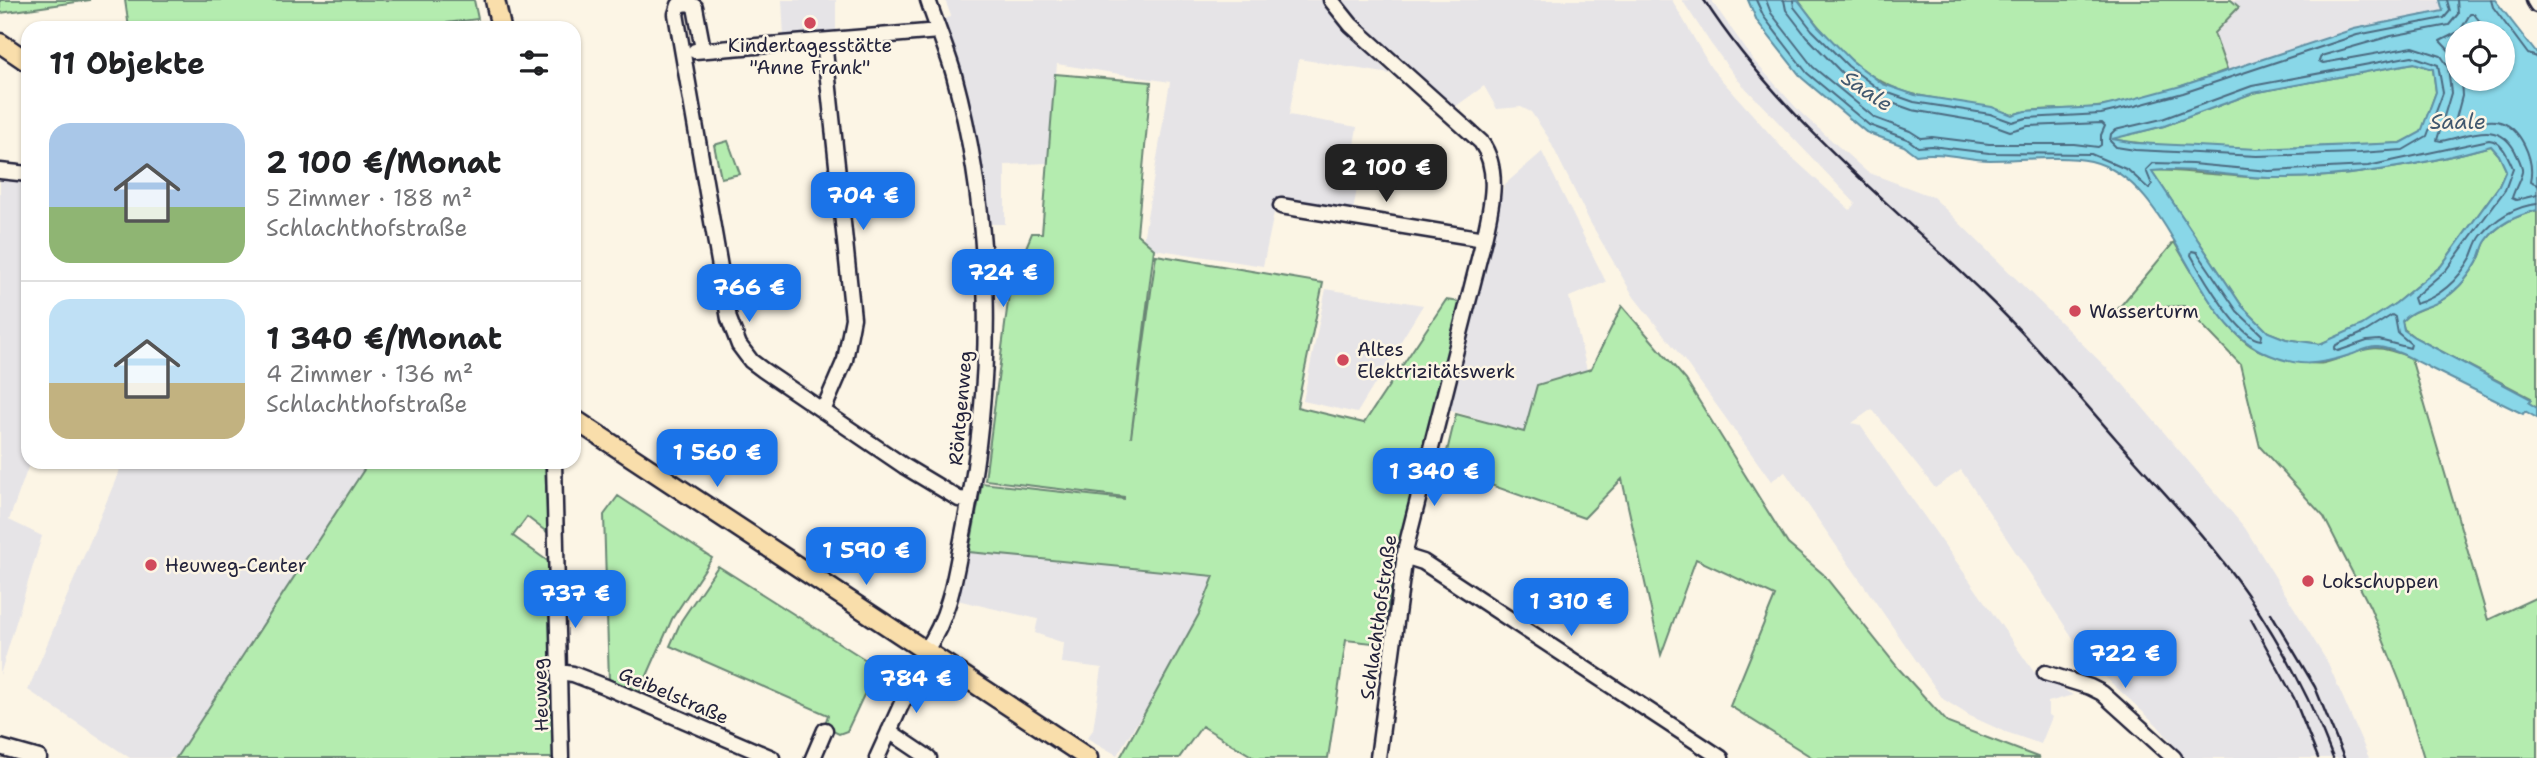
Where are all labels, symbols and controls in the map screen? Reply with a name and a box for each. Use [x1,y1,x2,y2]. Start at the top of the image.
marker: Kindertagesstätte "Anne Frank" [802,15,818,31]
map controls [2445,21,2515,91]
button: locate [2445,21,2515,91]
place label: Kindertagesstätte "Anne Frank" [728,33,892,80]
text: 11 Objekte [49,43,205,84]
icon: filters [515,44,553,82]
water label: Saale [1836,64,1898,118]
water label: Saale [2430,108,2486,136]
text: 2 100 €/Monat [266,142,501,183]
pin: 2 100 € [1321,144,1451,204]
icon: home [105,151,189,235]
text: 2 100 € [1341,152,1431,182]
pin: 704 € [814,173,912,232]
text: 704 € [827,180,899,210]
text: 5 Zimmer · 188 m² [266,183,472,213]
text: Schlachthofstraße [266,213,468,243]
pin: 724 € [954,250,1052,309]
text: 724 € [968,257,1038,287]
pin: 766 € [700,264,798,324]
text: 766 € [713,272,785,302]
place label: Wasserturm [2089,299,2199,324]
marker: Wasserturm [2067,303,2083,319]
text: 1 340 €/Monat [266,318,502,359]
icon: home [105,327,189,411]
place label: Altes Elektrizitätswerk [1357,337,1515,384]
street label: Röntgenweg [943,350,978,467]
marker: Altes Elektrizitätswerk [1335,352,1351,368]
text: 4 Zimmer · 136 m² [266,359,473,389]
text: Schlachthofstraße [266,389,468,419]
pin: 1 560 € [652,430,782,489]
text: 1 560 € [673,437,761,467]
pin: 1 340 € [1369,448,1499,508]
text: 1 340 € [1389,456,1479,486]
pin: 1 590 € [801,528,931,587]
street label: Schlachthofstraße [1355,533,1402,701]
text: 1 590 € [822,535,910,565]
place label: Heuweg-Center [165,553,307,578]
marker: Heuweg-Center [143,557,159,573]
place label: Lokschuppen [2322,569,2438,594]
pin: 737 € [526,570,624,630]
marker: Lokschuppen [2300,573,2316,589]
text: 737 € [540,578,610,608]
pin: 1 310 € [1506,578,1636,638]
text: 1 310 € [1529,586,1613,616]
pin: 722 € [2076,630,2174,690]
text: 722 € [2090,638,2160,668]
pin: 784 € [867,656,965,715]
street label: Heuweg [527,658,554,732]
street label: Geibelstraße [615,661,733,730]
text: 784 € [880,663,952,693]

